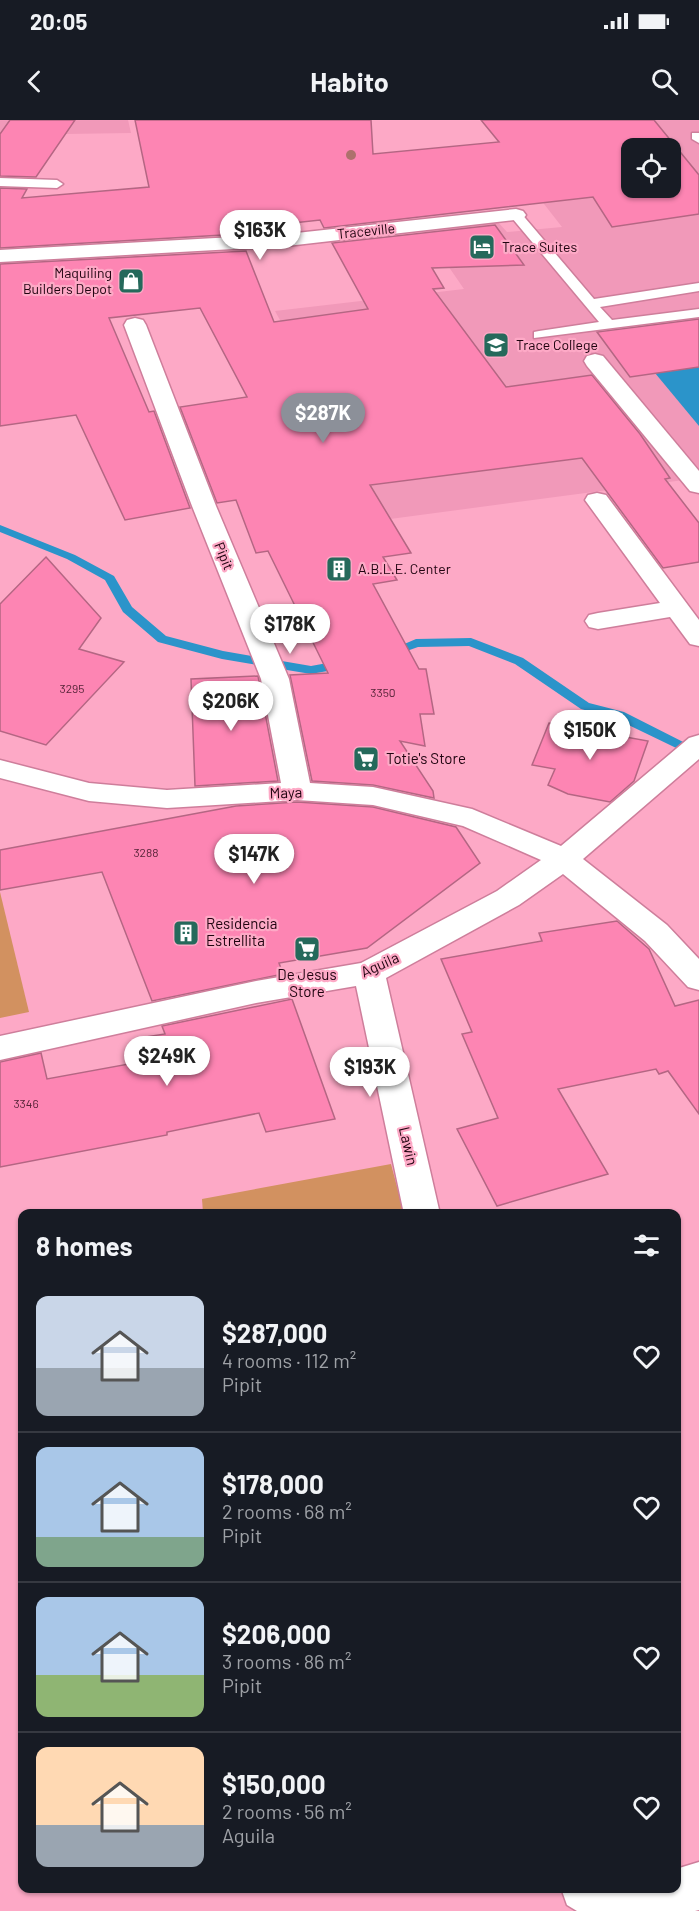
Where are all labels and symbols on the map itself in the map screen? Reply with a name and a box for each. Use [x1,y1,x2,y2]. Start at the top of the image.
pin: $163K [218,210,302,261]
street label: Traceville [336,219,396,242]
hotel icon: Trace Suites [467,232,497,262]
place label: Trace Suites [502,238,577,255]
place label: Maquiling Builders Depot [23,264,112,297]
shop icon: Maquiling Builders Depot [116,266,146,296]
school or university icon: Trace College [481,330,511,360]
place label: Trace College [516,336,598,353]
pin: $287K [281,393,365,444]
street label: Pipit [211,540,238,572]
building icon: A.B.L.E. Center [324,554,354,584]
place label: A.B.L.E. Center [358,560,451,577]
pin: $178K [248,604,332,655]
house number: 3295 [59,681,85,695]
pin: $206K [189,681,273,732]
house number: 3350 [370,685,396,699]
pin: $150K [548,710,632,761]
supermarket icon: Totie's Store [351,744,381,774]
place label: Totie's Store [386,749,466,767]
street label: Maya [269,782,303,802]
pin: $147K [212,834,296,885]
house number: 3288 [133,845,159,859]
place label: Residencia Estrellita [206,914,278,949]
building icon: Residencia Estrellita [171,918,201,948]
supermarket icon: De Jesus Store [292,934,322,964]
street label: Aguila [358,948,401,980]
place label: De Jesus Store [277,965,337,1000]
pin: $249K [125,1036,209,1087]
pin: $193K [328,1047,412,1098]
house number: 3346 [13,1096,39,1110]
street label: Lawin [396,1125,422,1167]

